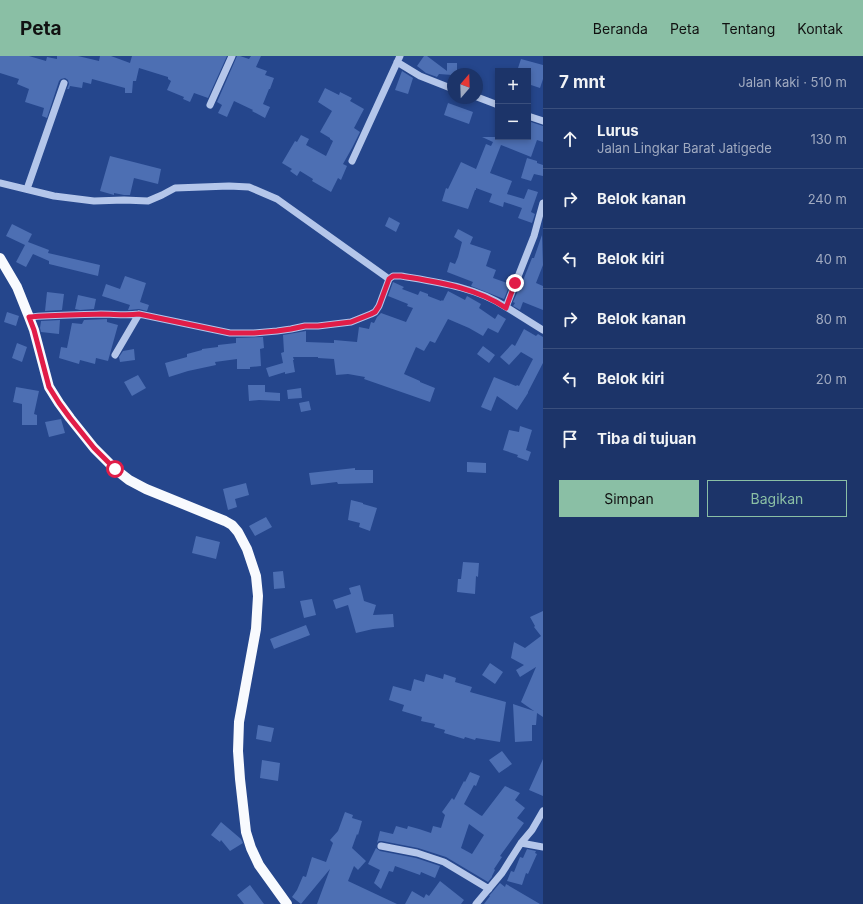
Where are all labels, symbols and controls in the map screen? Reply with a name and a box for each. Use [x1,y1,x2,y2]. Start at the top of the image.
text: Peta [20,17,62,40]
text: Beranda [593,20,648,37]
text: Peta [670,20,700,37]
text: Tentang [722,20,775,37]
text: Kontak [797,20,843,37]
north arrow [447,68,483,104]
map controls [495,68,531,140]
button: + [495,68,531,104]
text: 7 mnt [559,72,605,92]
text: Jalan kaki · 510 m [738,74,847,90]
button: − [495,104,531,140]
text: Lurus [597,121,639,140]
icon: ahead [559,128,581,150]
text: 130 m [810,131,847,147]
text: Jalan Lingkar Barat Jatigede [597,140,772,156]
icon: right [559,188,581,210]
text: Belok kanan [597,189,686,208]
text: 240 m [808,191,847,207]
icon: left [559,248,581,270]
text: Belok kiri [597,249,664,268]
text: 40 m [815,251,847,267]
route end [506,274,524,292]
icon: right [559,308,581,330]
text: Belok kanan [597,309,686,328]
text: 80 m [816,311,847,327]
icon: left [559,368,581,390]
text: Belok kiri [597,369,664,388]
text: 20 m [816,371,847,387]
icon: arrive [559,428,581,450]
text: Tiba di tujuan [597,429,696,448]
route start [106,460,124,478]
button: Simpan [559,480,699,517]
button: Bagikan [707,480,847,517]

